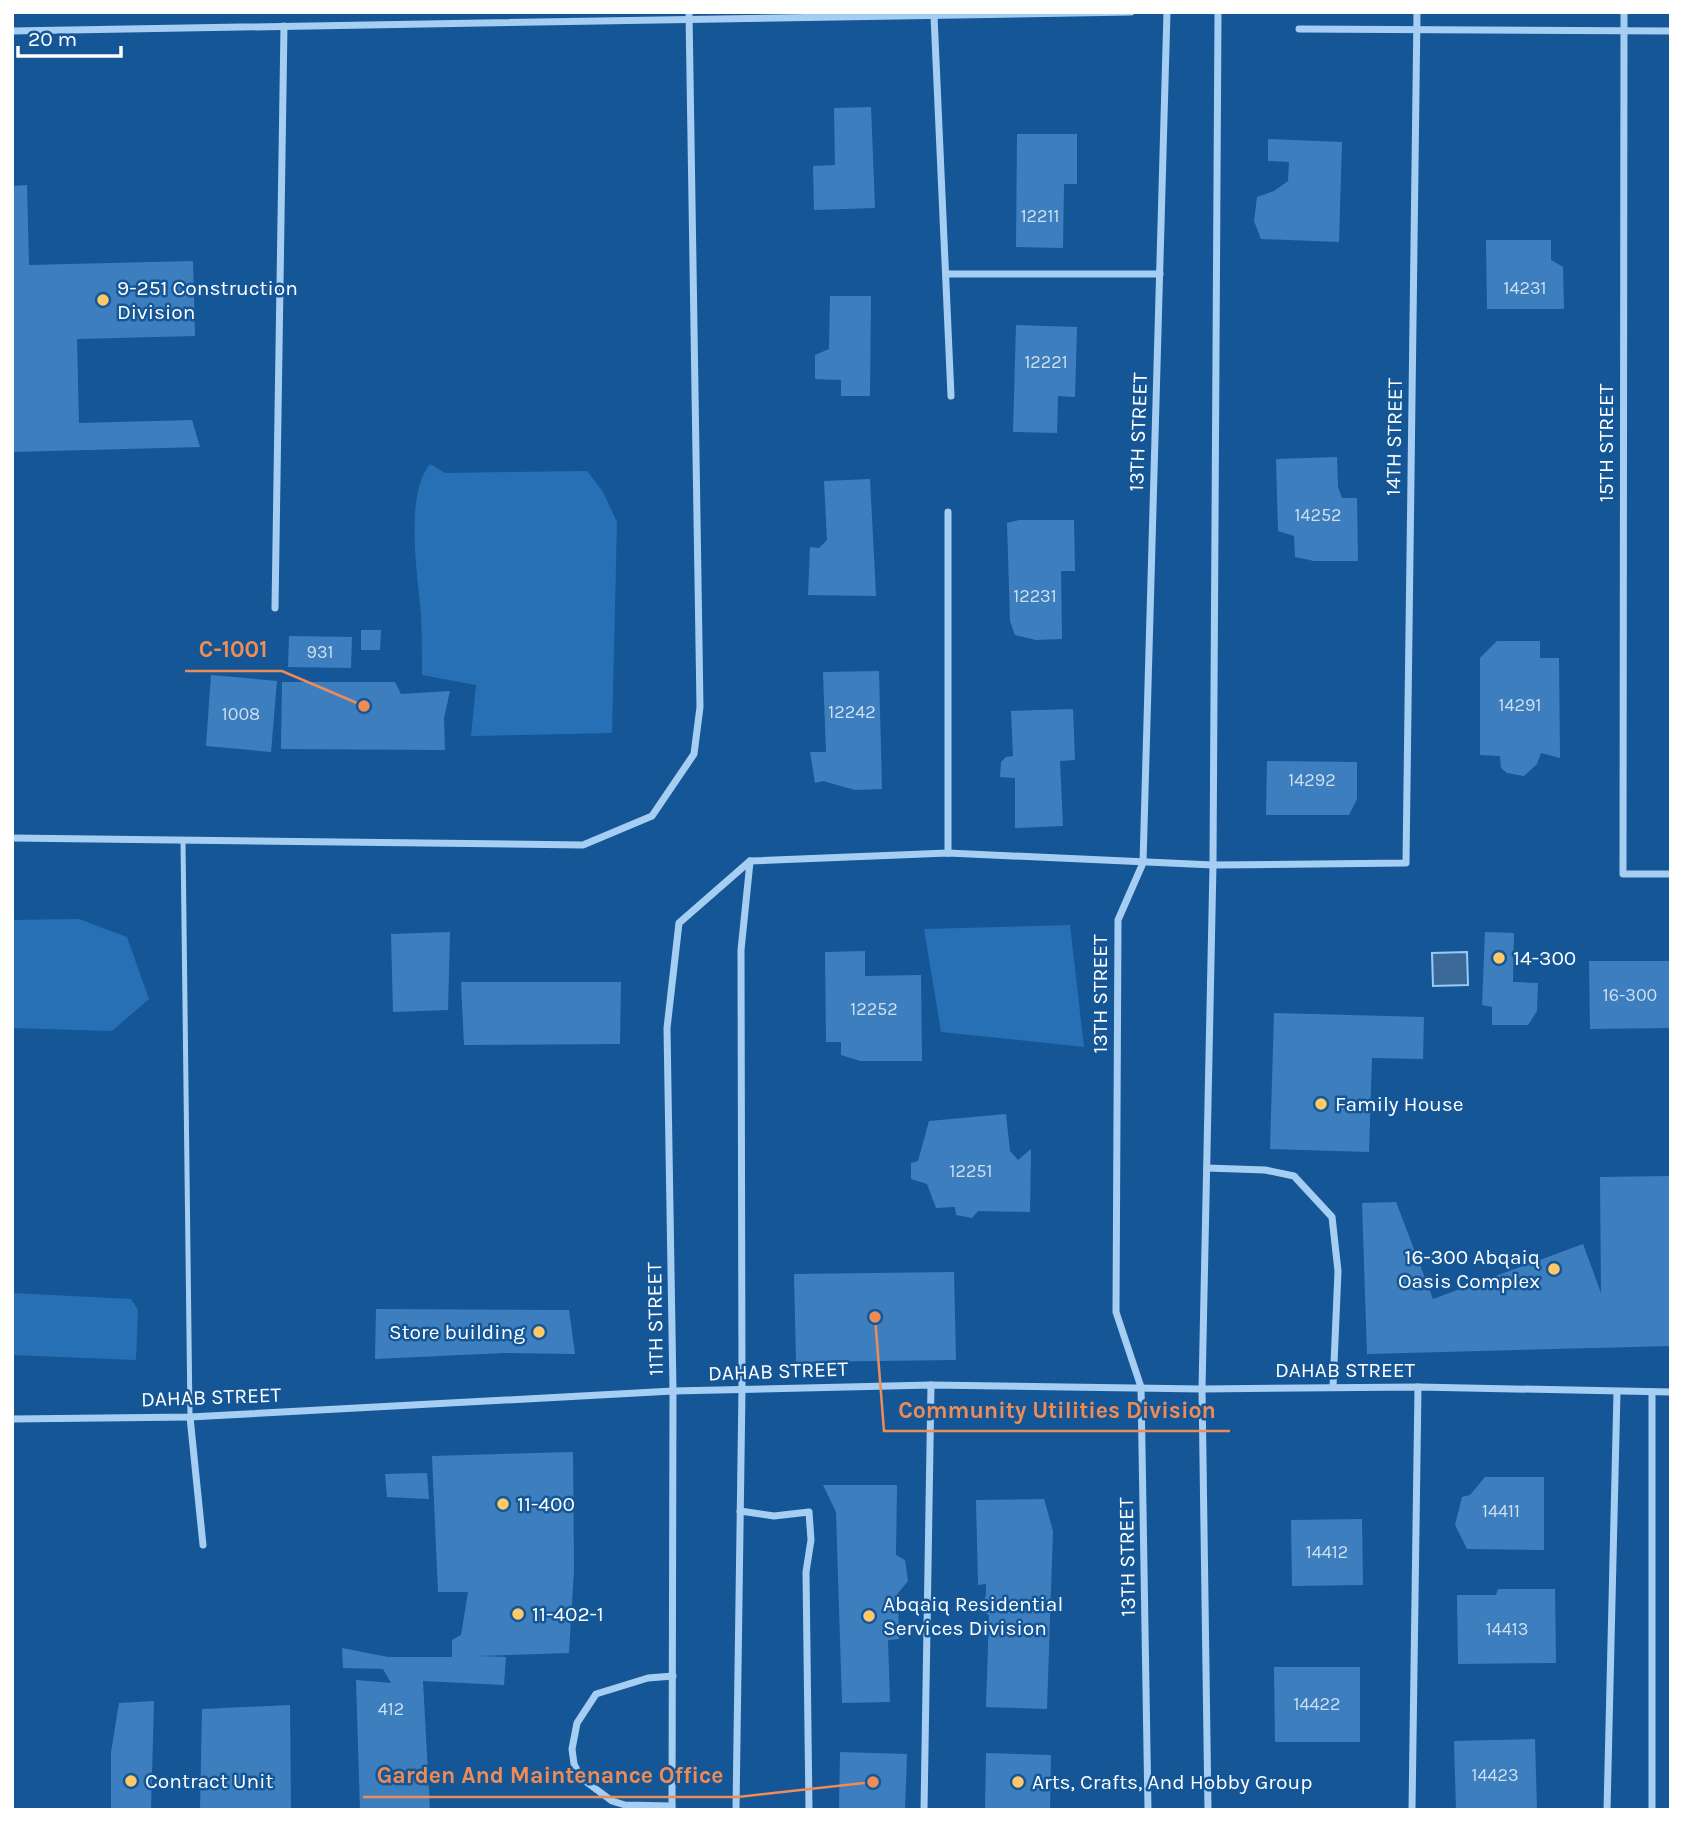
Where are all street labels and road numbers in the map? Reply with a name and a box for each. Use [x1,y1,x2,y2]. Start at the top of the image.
street label: 13TH STREET [1124,372,1152,492]
street label: 14TH STREET [1381,377,1407,496]
street label: 15TH STREET [1594,383,1618,502]
street label: 13TH STREET [1088,934,1112,1054]
street label: 11TH STREET [642,1262,668,1376]
street label: DAHAB STREET [707,1357,849,1385]
street label: DAHAB STREET [1275,1358,1416,1382]
street label: DAHAB STREET [140,1383,282,1411]
street label: 13TH STREET [1114,1497,1140,1617]

